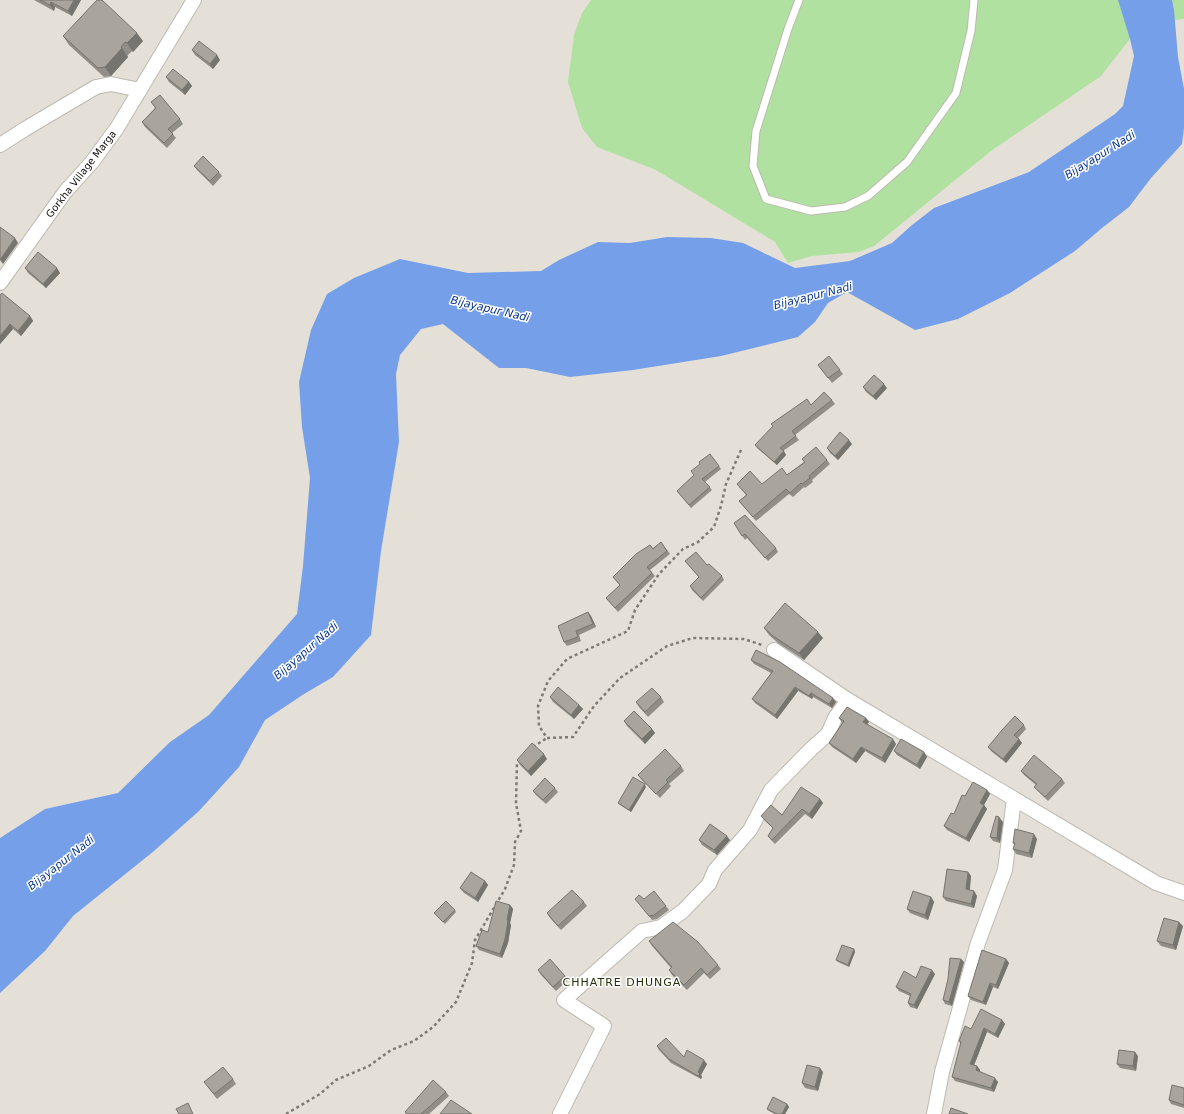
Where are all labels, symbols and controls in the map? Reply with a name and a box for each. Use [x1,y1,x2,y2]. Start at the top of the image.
street label: Gorkha Village Marga [44,128,118,220]
water label: Bijayapur Nadi [1062,128,1138,182]
water label: Bijayapur Nadi [772,280,854,312]
water label: Bijayapur Nadi [449,294,531,324]
water label: Bijayapur Nadi [271,620,341,682]
water label: Bijayapur Nadi [25,833,97,893]
district label: CHHATRE DHUNGA [563,976,681,989]

